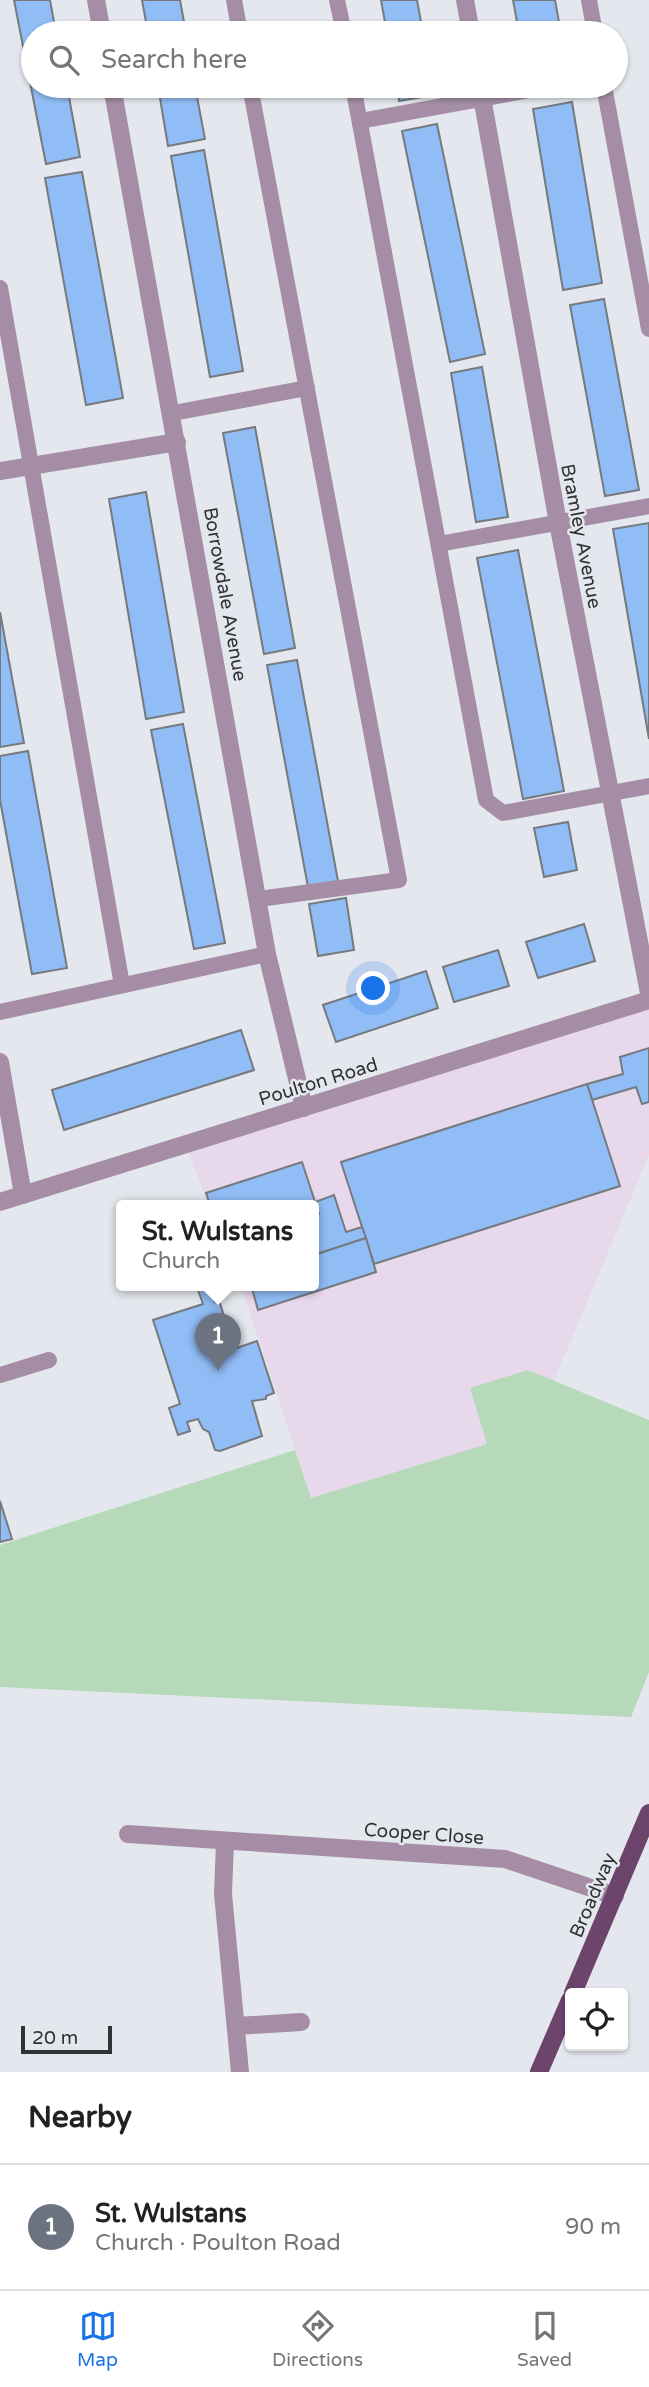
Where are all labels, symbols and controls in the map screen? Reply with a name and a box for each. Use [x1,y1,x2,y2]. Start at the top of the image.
search box [21,21,628,98]
icon: search [45,41,83,79]
text: Search here [101,44,247,75]
street label: Bramley Avenue [556,462,606,610]
street label: Borrowdale Avenue [199,505,251,683]
your location [356,971,390,1005]
street label: Poulton Road [256,1053,380,1110]
popup [116,1200,319,1291]
text: St. Wulstans [142,1216,293,1247]
text: Church [142,1247,220,1275]
pin: 1 [195,1313,241,1371]
street label: Cooper Close [363,1819,485,1849]
street label: Broadway [565,1850,621,1941]
map controls [565,1988,628,2051]
button: locate [565,1988,628,2051]
scale bar [21,2023,112,2055]
text: 20 m [32,2027,78,2049]
text: Nearby [28,2099,132,2136]
text: St. Wulstans [95,2198,247,2229]
text: 1 [44,2213,58,2241]
text: 90 m [565,2213,621,2241]
text: Church · Poulton Road [95,2229,341,2257]
tab: Map [77,2307,118,2371]
tab: Directions [272,2307,363,2371]
tab: Saved [517,2307,572,2371]

